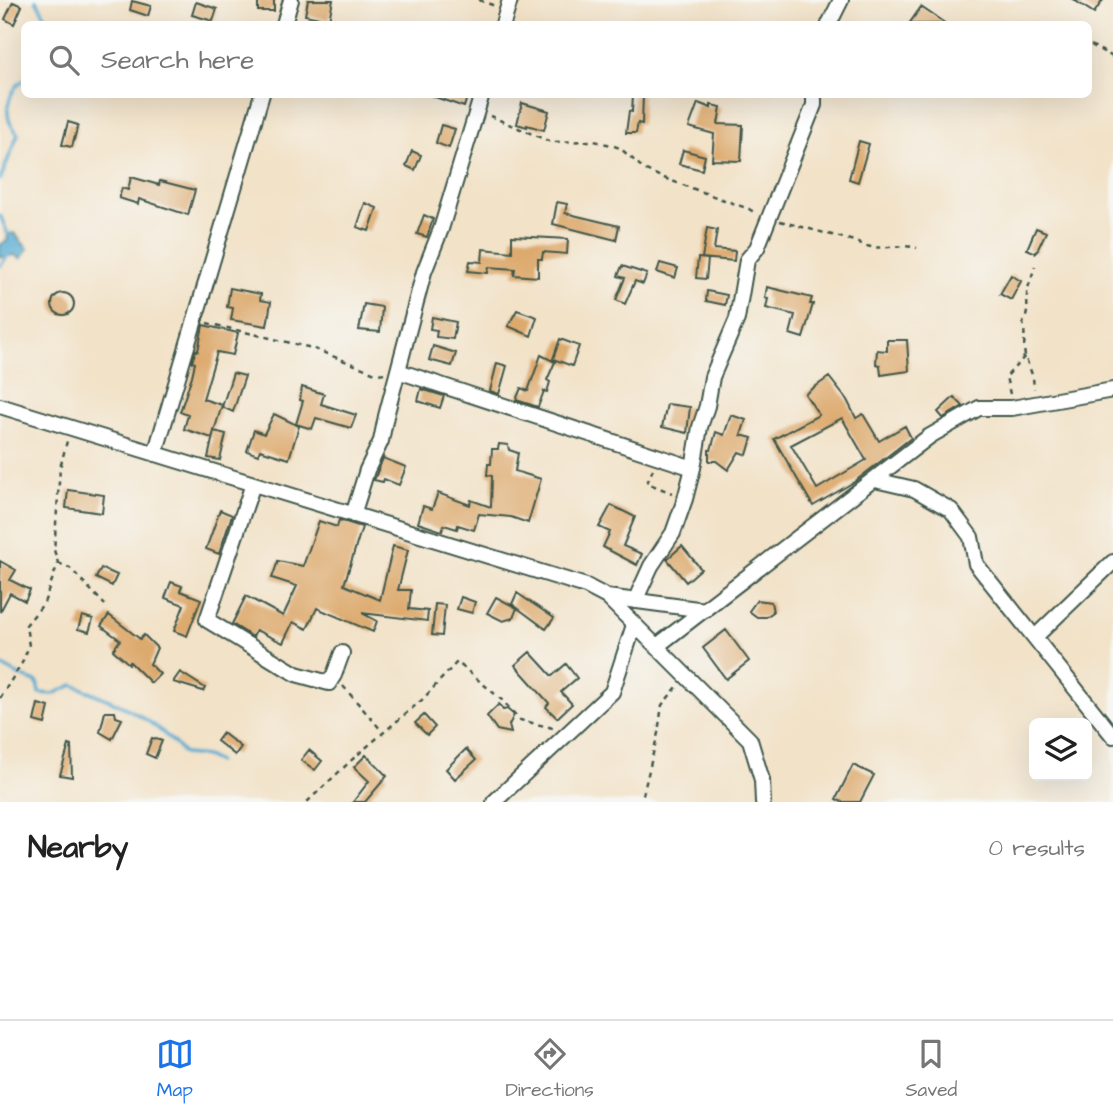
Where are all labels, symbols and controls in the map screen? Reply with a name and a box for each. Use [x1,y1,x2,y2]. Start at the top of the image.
search box [21,21,1092,98]
icon: search [45,41,83,79]
text: Search here [101,42,254,78]
map controls [1029,718,1092,781]
button: layers [1029,718,1092,781]
text: Nearby [28,827,128,869]
text: 0 results [988,832,1085,864]
tab: Map [156,1035,194,1104]
tab: Directions [505,1035,594,1104]
tab: Saved [905,1035,957,1104]

